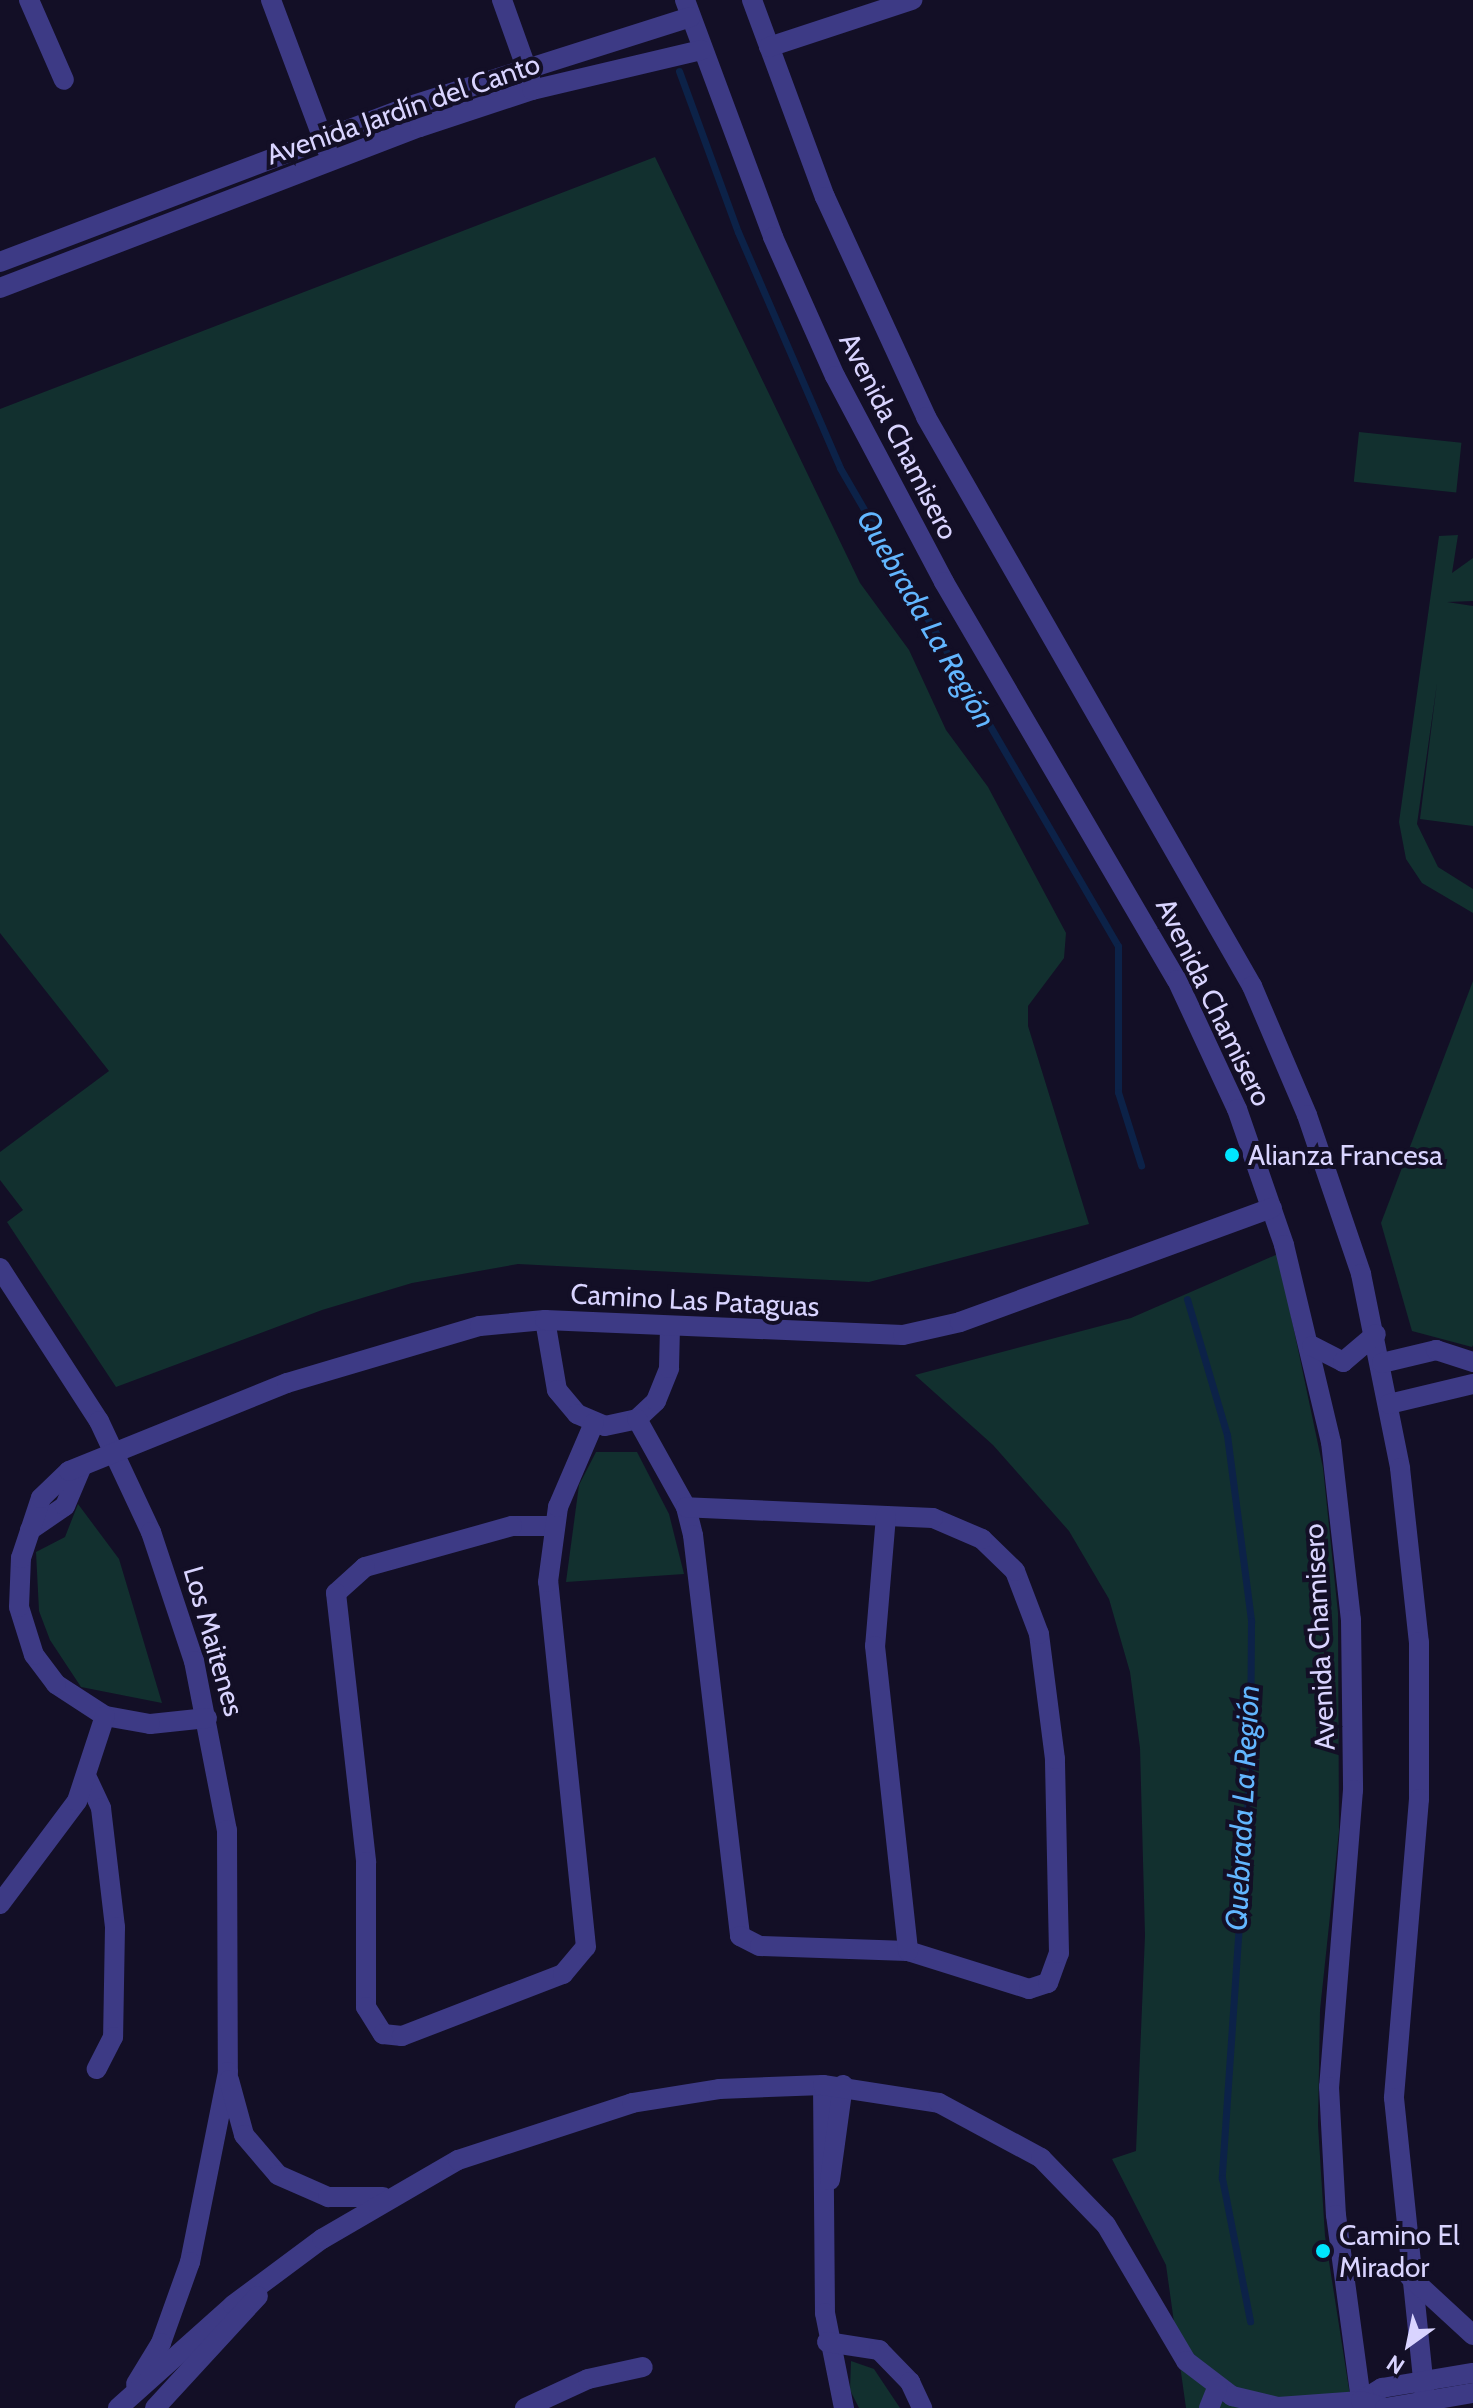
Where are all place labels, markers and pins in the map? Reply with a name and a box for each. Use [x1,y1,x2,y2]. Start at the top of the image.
place label: Alianza Francesa [1248,1138,1443,1172]
marker: Alianza Francesa [1223,1146,1241,1164]
place label: Camino El Mirador [1339,2218,1460,2284]
marker: Camino El Mirador [1314,2242,1332,2260]

